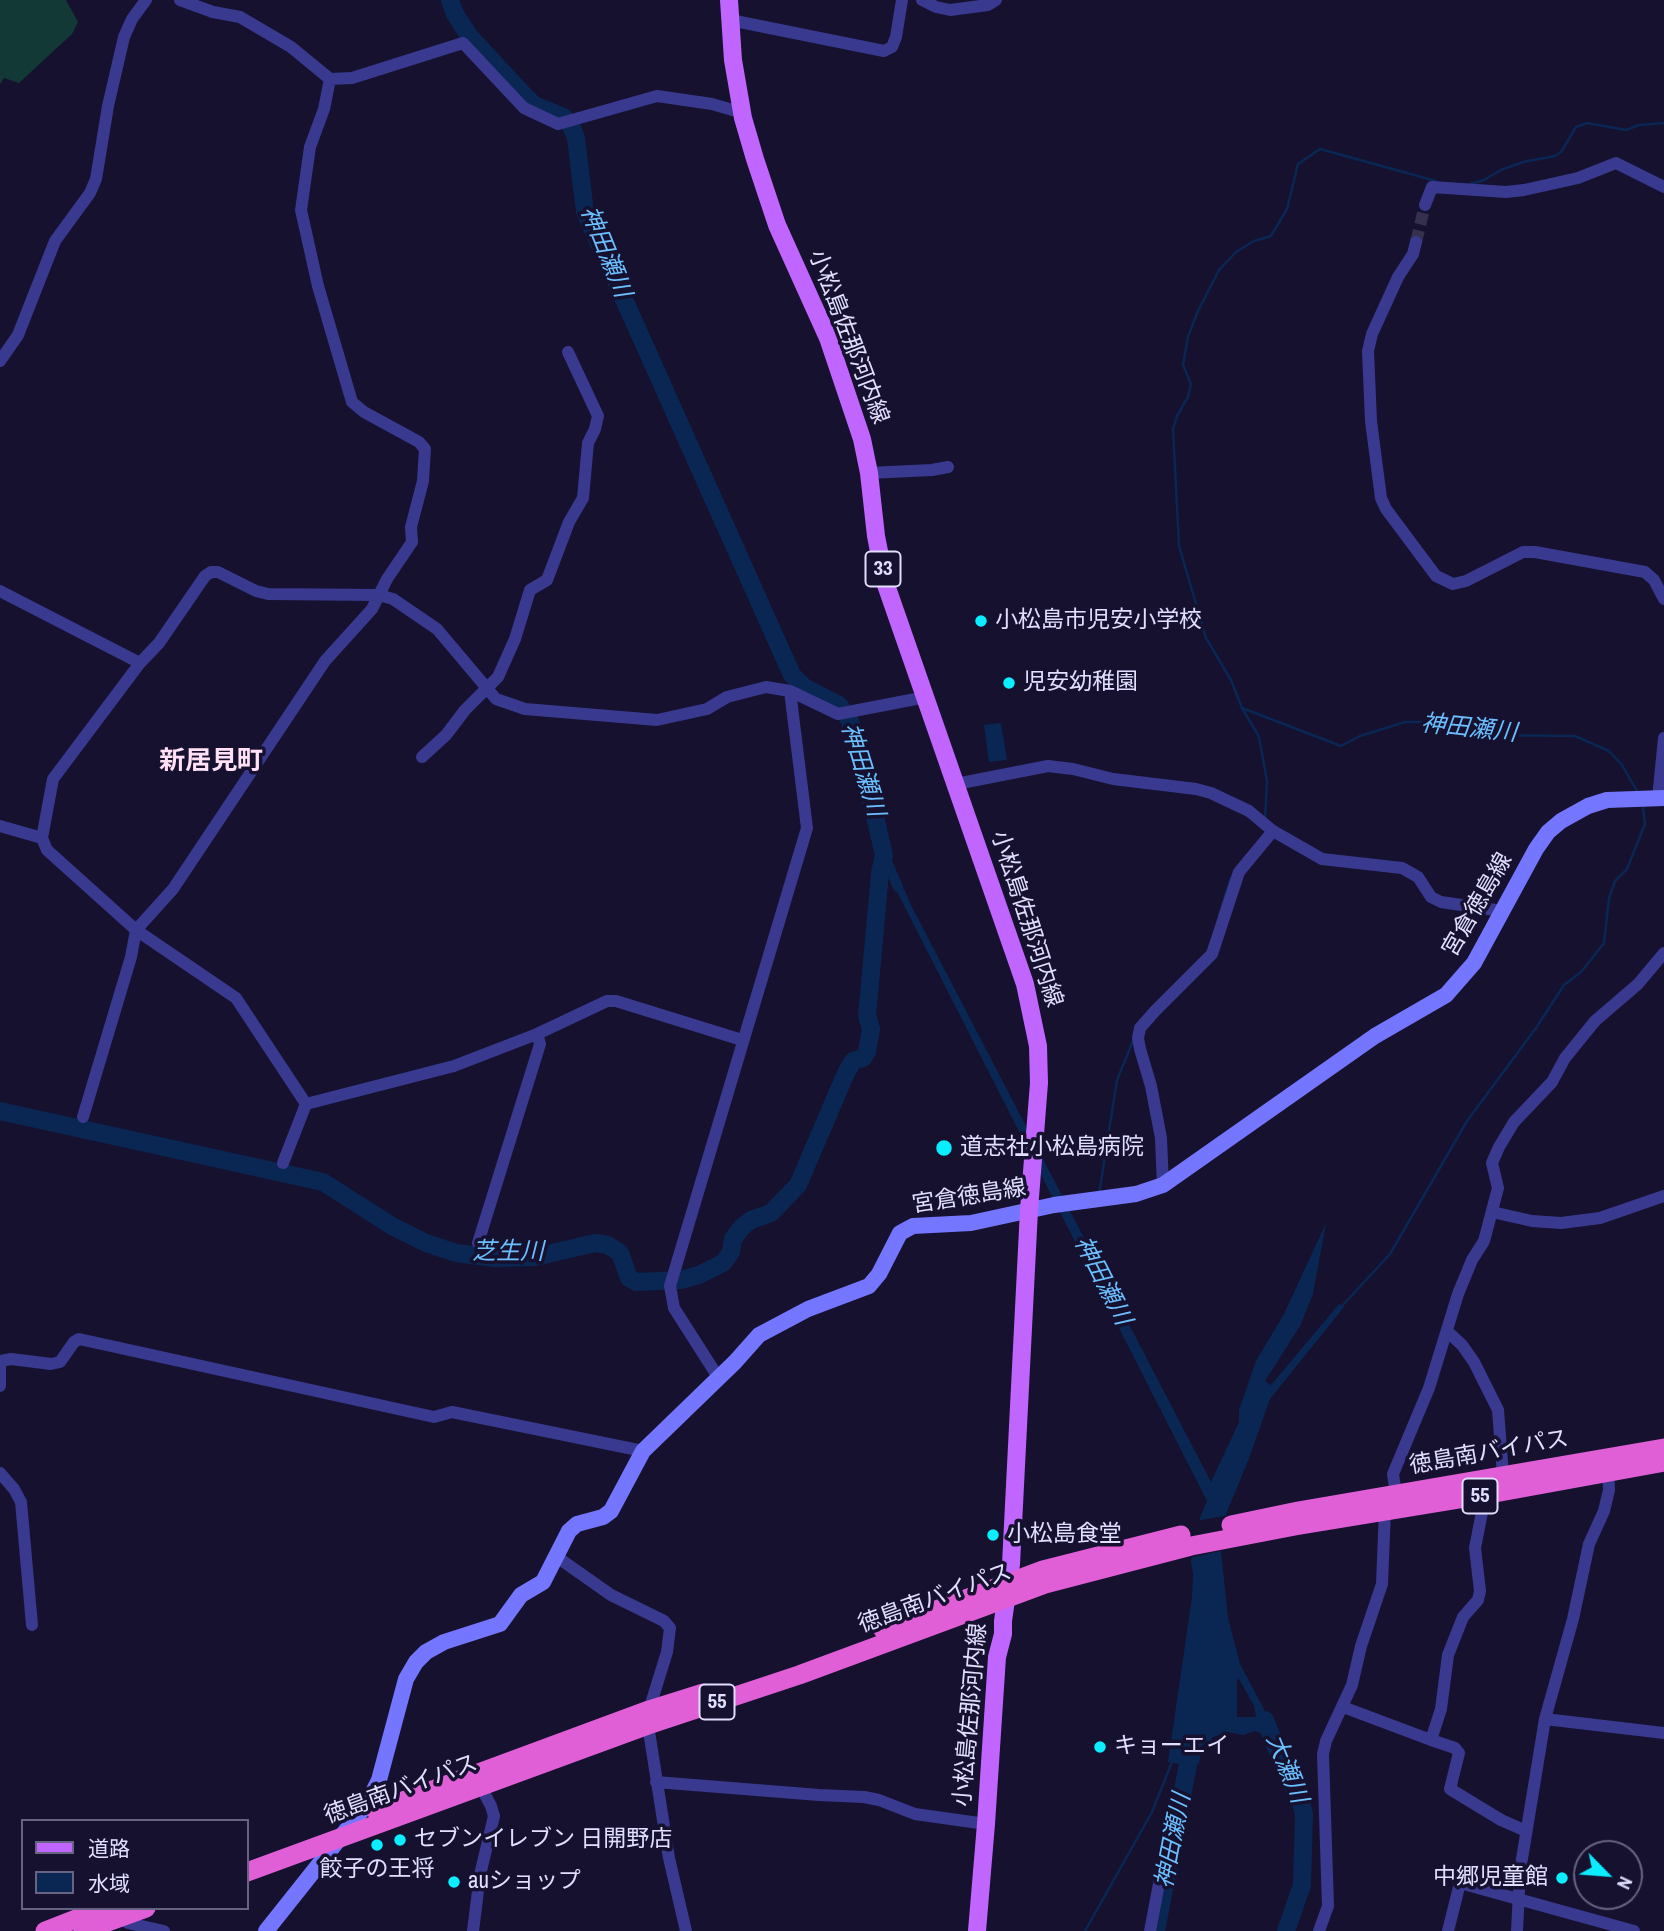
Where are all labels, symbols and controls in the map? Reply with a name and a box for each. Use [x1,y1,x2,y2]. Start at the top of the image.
water label: 神田瀬川 [574,202,636,302]
street label: 小松島佐那河内線 [802,246,894,428]
road number: 33 [866,552,900,586]
place label: 小松島市児安小学校 [995,607,1202,635]
marker: 小松島市児安小学校 [973,613,989,629]
place label: 児安幼稚園 [1023,669,1138,697]
marker: 児安幼稚園 [1001,675,1017,691]
water label: 神田瀬川 [1420,710,1518,748]
water label: 神田瀬川 [834,720,890,820]
district label: 新居見町 [159,746,263,778]
street label: 小松島佐那河内線 [984,827,1068,1011]
street label: 宮倉徳島線 [1437,848,1519,962]
place label: 道志社小松島病院 [960,1134,1144,1162]
marker: 道志社小松島病院 [934,1138,954,1158]
street label: 宮倉徳島線 [910,1174,1028,1220]
water label: 神田瀬川 [1067,1232,1137,1330]
water label: 芝生川 [472,1239,544,1267]
street label: 徳島南バイパス [1407,1425,1571,1481]
road number: 55 [1462,1478,1498,1514]
place label: 小松島食堂 [1007,1521,1122,1549]
marker: 小松島食堂 [985,1527,1001,1543]
street label: 徳島南バイパス [855,1558,1015,1640]
street label: 小松島佐那河内線 [949,1622,993,1808]
road number: 55 [700,1684,734,1720]
water label: 大瀬川 [1259,1730,1313,1808]
place label: キョーエイ [1114,1733,1229,1761]
marker: キョーエイ [1092,1739,1108,1755]
street label: 徳島南バイパス [321,1749,481,1831]
water label: 神田瀬川 [1151,1791,1197,1891]
legend [21,1819,248,1910]
place label: セブンイレブン 日開野店 [414,1826,672,1854]
marker: セブンイレブン 日開野店 [392,1832,408,1848]
text: 道路 [88,1834,130,1863]
marker: 餃子の王将 [369,1837,385,1853]
north arrow [1573,1840,1643,1910]
place label: 餃子の王将 [320,1856,434,1884]
place label: 中郷児童館 [1433,1864,1548,1892]
place label: auショップ [468,1868,581,1896]
text: 水域 [88,1869,130,1898]
marker: 中郷児童館 [1554,1870,1570,1886]
text: N [1611,1872,1639,1894]
marker: auショップ [446,1874,462,1890]

